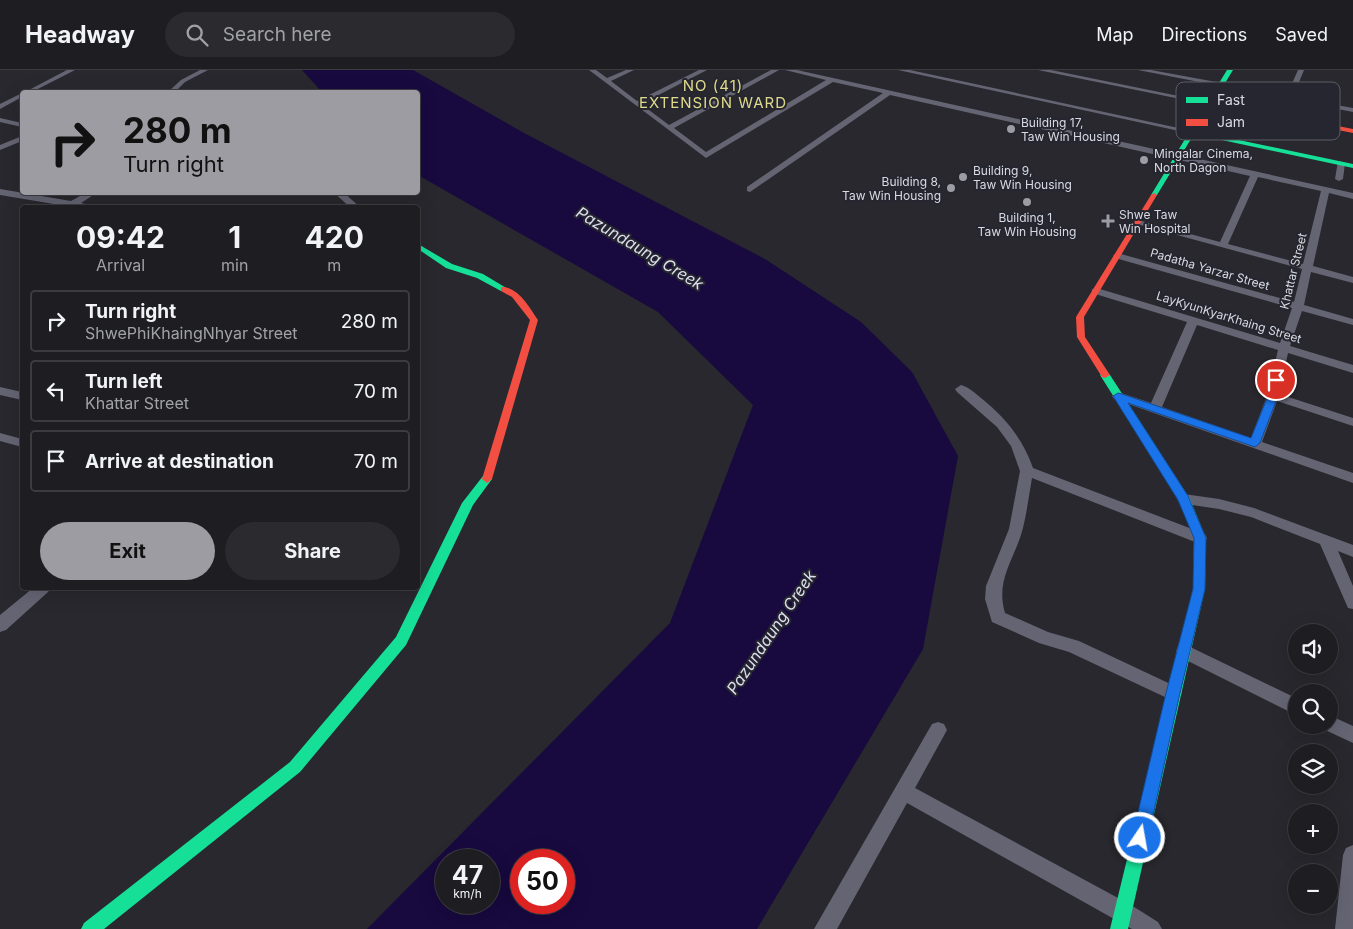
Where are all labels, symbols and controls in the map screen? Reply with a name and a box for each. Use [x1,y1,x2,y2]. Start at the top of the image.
search box [165,12,515,57]
text: Headway [25,20,135,49]
icon: search [183,21,211,49]
text: Search here [223,23,331,46]
text: Map [1096,24,1134,45]
text: Directions [1162,24,1247,45]
text: Saved [1275,24,1328,45]
district label: NO (41) EXTENSION WARD [639,76,787,112]
legend [1176,82,1340,140]
text: Fast [1217,91,1245,108]
text: 280 m [123,109,232,151]
icon: right [40,110,105,175]
text: Jam [1217,113,1245,130]
place label: Building 17, Taw Win Housing [1021,115,1120,144]
marker: Building 17, Taw Win Housing [1005,123,1017,135]
place label: Mingalar Cinema, North Dagon [1154,146,1253,175]
text: Turn right [123,151,224,177]
marker: Mingalar Cinema, North Dagon [1138,154,1150,166]
place label: Building 9, Taw Win Housing [973,163,1072,192]
marker: Building 9, Taw Win Housing [957,171,969,183]
place label: Building 8, Taw Win Housing [842,174,941,203]
marker: Building 8, Taw Win Housing [945,182,957,194]
marker: Building 1, Taw Win Housing [1021,196,1033,208]
water label: Pazundaung Creek [573,202,708,294]
place label: Shwe Taw Win Hospital [1119,207,1191,236]
place label: Building 1, Taw Win Housing [978,210,1076,239]
marker: Shwe Taw Win Hospital [1101,214,1115,228]
text: 09:42 [76,219,165,255]
text: 1 [228,219,241,255]
text: 420 [305,219,364,255]
street label: Khattar Street [1276,231,1310,311]
street label: Padatha Yarzar Street [1149,245,1271,293]
text: Arrival [96,255,145,275]
text: min [221,255,248,275]
text: m [327,255,341,275]
street label: LayKyunKyarKhaing Street [1155,288,1303,346]
text: Turn right [85,300,176,323]
icon: right [42,307,70,335]
text: 280 m [341,310,398,333]
text: ShwePhiKhaingNhyar Street [85,323,298,343]
pin [1255,359,1297,401]
icon: arrive [1262,366,1290,394]
text: Turn left [85,370,163,393]
icon: left [42,377,70,405]
text: 70 m [354,380,398,403]
text: Khattar Street [85,393,189,413]
icon: arrive [42,447,70,475]
text: Arrive at destination [85,450,274,473]
text: 70 m [354,450,398,473]
button: Exit [40,522,215,580]
button: Share [225,522,400,580]
water label: Pazundaung Creek [722,566,820,698]
map controls [1288,624,1338,914]
button: sound [1288,624,1338,674]
button: search [1288,684,1338,734]
button: layers [1288,744,1338,794]
button: + [1288,804,1338,854]
position arrow [1113,811,1165,863]
speed limit sign: 50 [510,849,575,914]
text: 47 [452,860,483,890]
button: − [1288,864,1338,914]
text: km/h [453,886,482,901]

